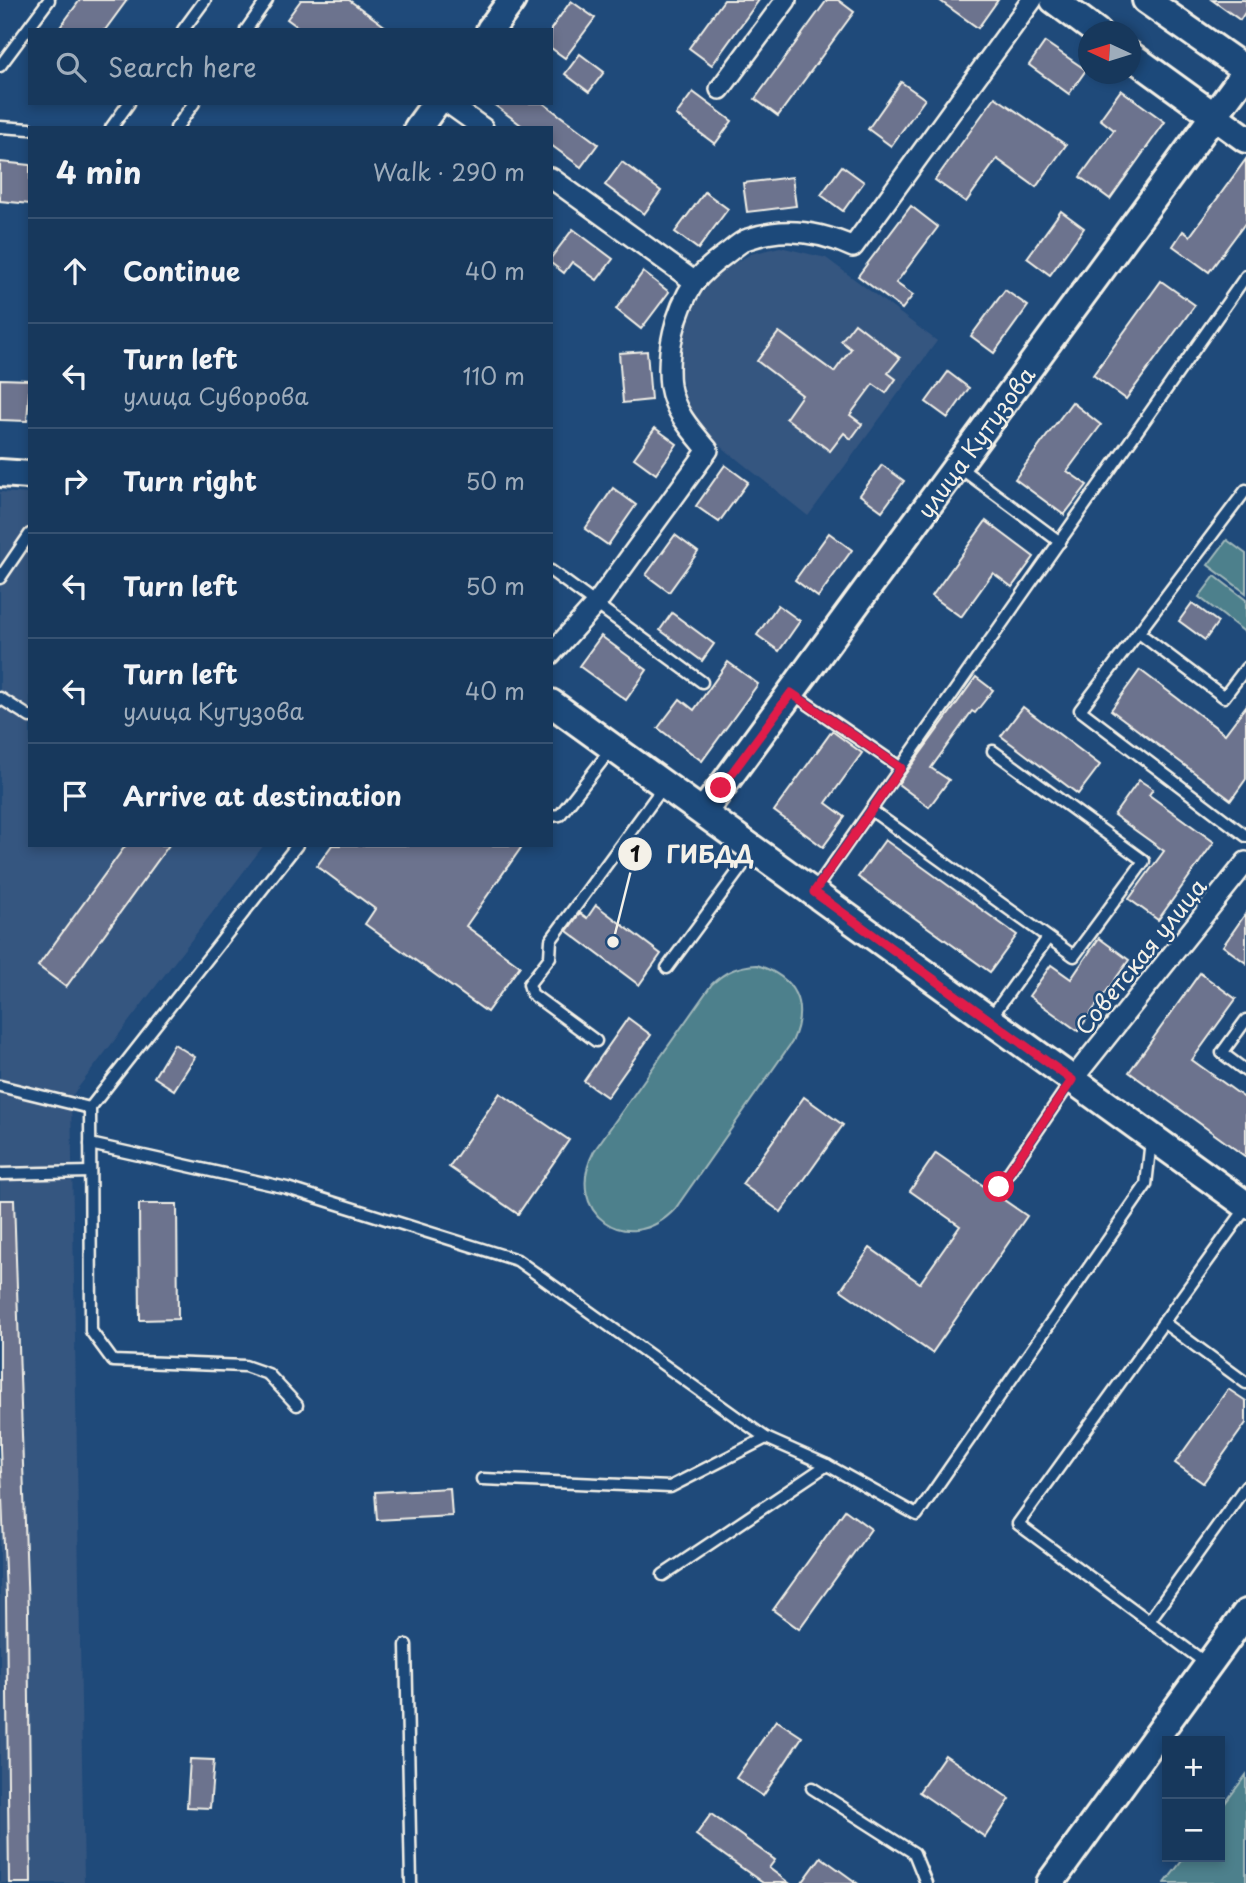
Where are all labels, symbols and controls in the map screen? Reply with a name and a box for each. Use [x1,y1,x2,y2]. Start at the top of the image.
north arrow [1078,21,1141,84]
search box [28,28,553,105]
text: Search here [108,47,257,86]
icon: search [52,48,90,86]
text: 4 min [56,149,142,194]
text: Walk · 290 m [373,154,525,189]
text: Continue [123,251,240,290]
icon: ahead [56,252,94,290]
text: 40 m [465,253,525,288]
text: Turn left [123,339,238,378]
icon: left [56,357,94,395]
text: 110 m [463,358,525,393]
street label: улица Кутузова [907,358,1043,525]
text: улица Суворова [123,378,309,413]
text: Turn right [123,461,257,500]
icon: right [56,462,94,500]
text: 50 m [465,463,525,498]
text: Turn left [123,566,238,605]
icon: left [56,567,94,605]
text: 50 m [465,568,525,603]
text: Turn left [123,654,238,693]
icon: left [56,672,94,710]
text: 40 m [465,673,525,708]
text: улица Кутузова [123,693,304,728]
route end [705,772,736,803]
text: Arrive at destination [123,776,402,815]
icon: arrive [56,777,94,815]
callout: ГИБДД [617,832,768,877]
text: ГИБДД [666,835,754,871]
text: 1 [630,837,640,869]
street label: Советская улица [1066,870,1215,1042]
route start [983,1171,1014,1202]
map controls [1162,1736,1225,1862]
button: + [1162,1736,1225,1799]
button: − [1162,1799,1225,1862]

